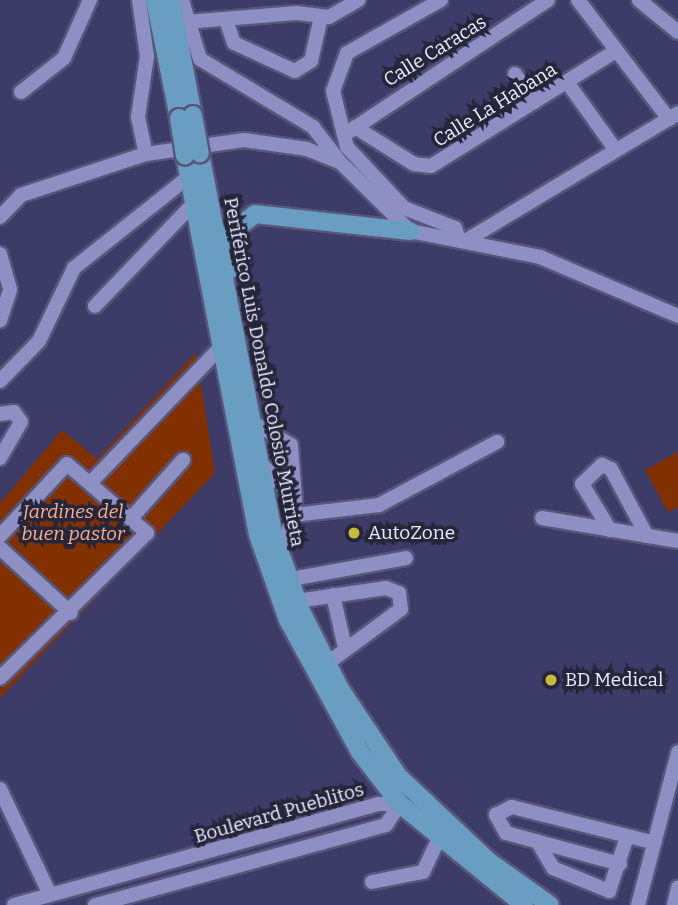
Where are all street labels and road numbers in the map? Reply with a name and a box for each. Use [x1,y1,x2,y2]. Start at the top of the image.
street label: Calle Caracas [379,10,491,92]
street label: Calle La Habana [429,58,561,152]
street label: Periférico Luis Donaldo Colosio Murrieta [219,195,309,549]
street label: Boulevard Pueblitos [192,778,366,848]

